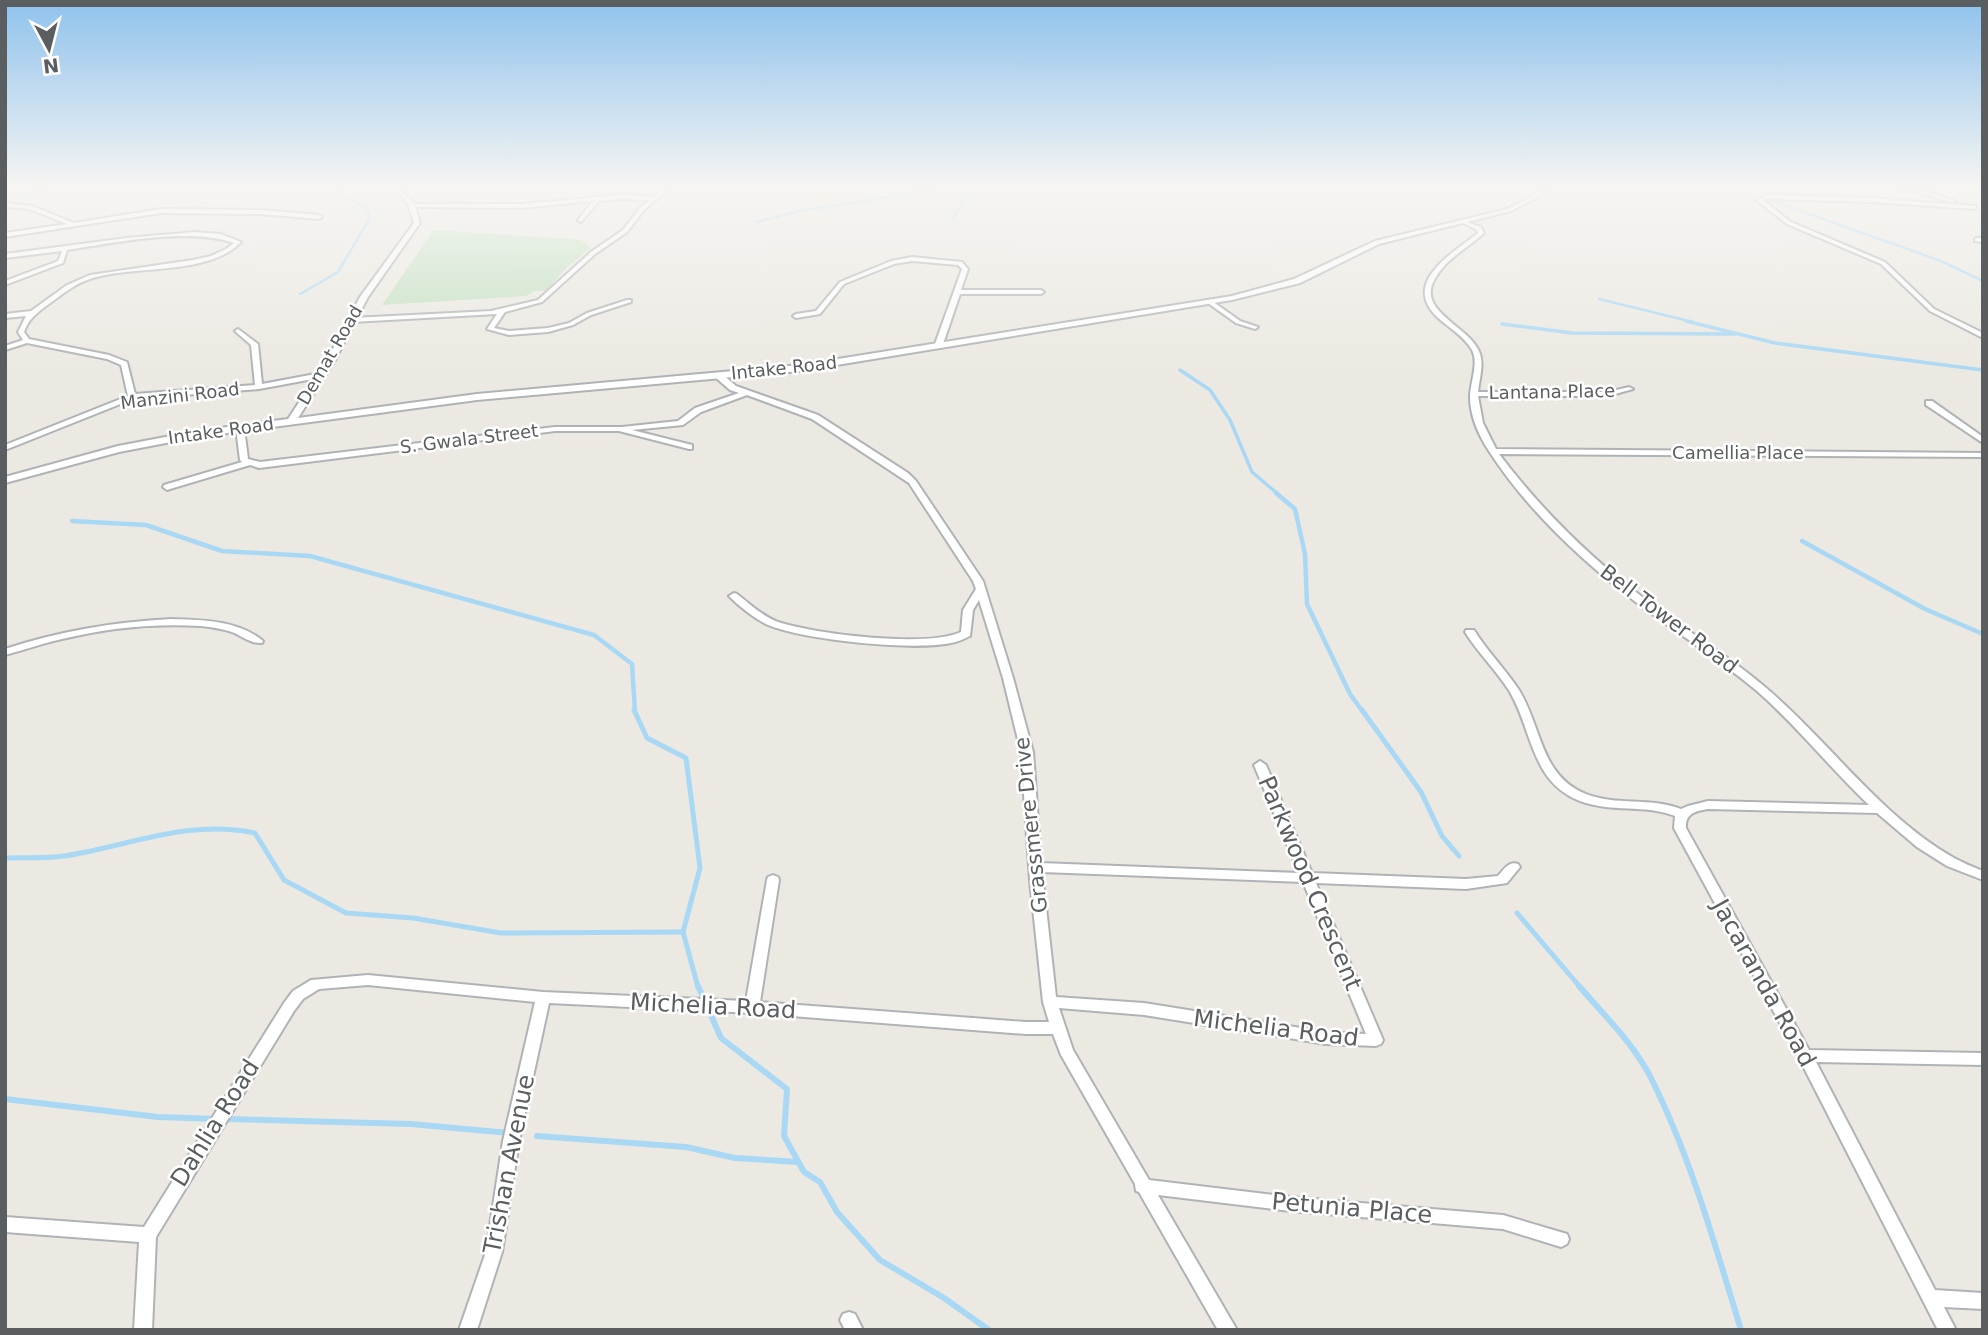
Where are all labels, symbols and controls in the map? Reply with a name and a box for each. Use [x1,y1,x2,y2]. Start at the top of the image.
north arrow [14,14,84,84]
text: N [42,54,60,78]
street label: Demat Road [293,301,367,408]
street label: Intake Road [730,351,838,384]
street label: Manzini Road [119,378,241,413]
street label: Lantana Place [1489,380,1615,403]
street label: Intake Road [167,413,275,448]
street label: S. Gwala Street [399,420,539,457]
street label: Camellia Place [1672,442,1804,463]
street label: Bell Tower Road [1596,559,1742,679]
street label: Grassmere Drive [1010,736,1052,914]
street label: Parkwood Crescent [1252,772,1368,994]
street label: Jacaranda Road [1705,893,1822,1072]
street label: Michelia Road [629,988,797,1024]
street label: Michelia Road [1192,1004,1360,1052]
street label: Dahlia Road [165,1054,265,1192]
street label: Trishan Avenue [478,1072,540,1257]
street label: Petunia Place [1271,1187,1433,1229]

